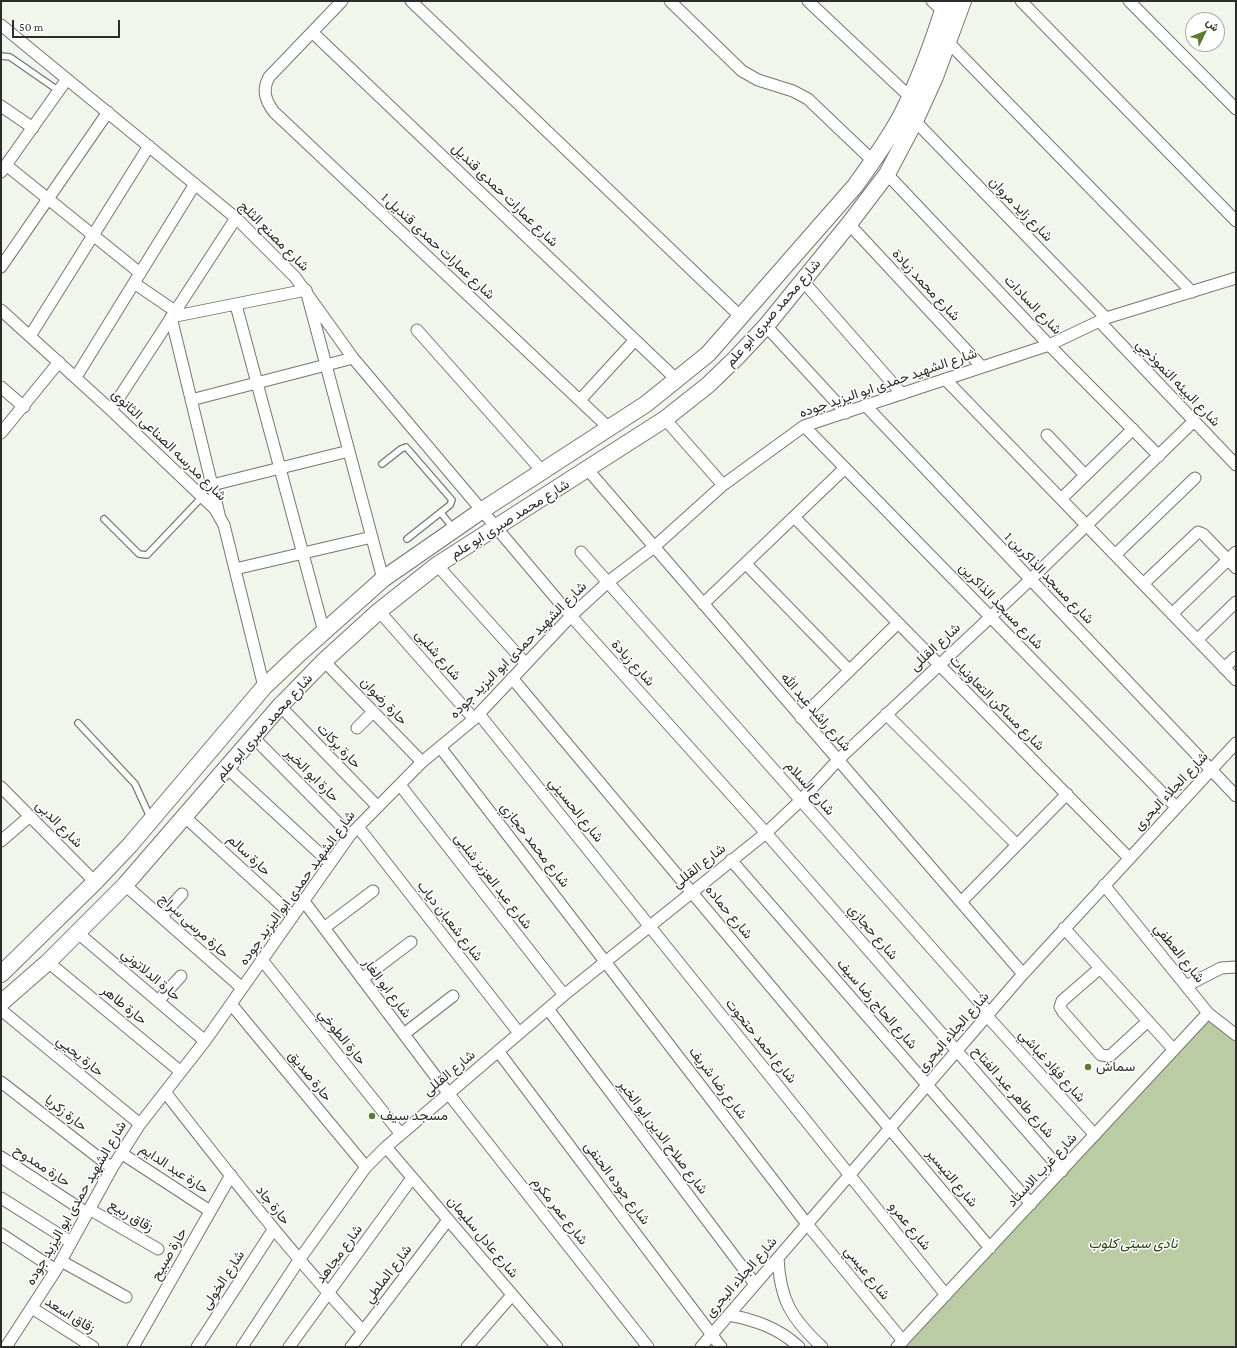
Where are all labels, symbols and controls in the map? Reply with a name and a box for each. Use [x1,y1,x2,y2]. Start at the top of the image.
scale bar [14,12,122,38]
north arrow [1185,12,1225,52]
text: ش [1204,16,1222,33]
text: 50 m [19,20,43,34]
street label: شارع عمارات حمدى قنديل [448,140,562,250]
street label: شارع زايد مروان [986,173,1056,245]
street label: شارع عمارات حمدى قنديل 1 [378,189,498,303]
street label: شارع مصنع الثلج [235,197,313,275]
street label: شارع محمد زيادة [889,246,963,324]
street label: شارع محمد صبرى ابو علم [722,256,824,370]
street label: شارع السادات [1001,272,1065,338]
street label: شارع البيئه النموذجي [1132,336,1224,430]
street label: شارع الشهيد حمدى ابو اليزيد جوده [797,345,979,421]
street label: شارع مدرسه الصناعى الثانوى [108,386,230,504]
street label: شارع محمد صبرى ابو علم [447,476,573,562]
street label: شارع مسجد الذاكرين 1 [1001,528,1097,628]
street label: شارع مسجد الذاكرين [955,559,1047,653]
street label: شارع الشهيد حمدى ابو اليزيد جوده [446,578,590,722]
street label: شارع القللى [906,619,964,675]
street label: شارع شلبى [411,626,465,684]
street label: شارع زيادة [608,636,658,690]
street label: شارع مساكن التعاونيات [946,652,1048,754]
street label: شارع راشد عبد الله [777,669,855,755]
street label: شارع محمد صبرى ابو علم [212,670,316,784]
street label: حارة رضوان [357,673,411,729]
street label: حارة بركات [313,720,365,772]
street label: حارة ابو الخير [281,744,343,806]
street label: شارع الجلاء البحرى [1130,748,1212,834]
street label: شارع السلام [782,757,838,819]
street label: شارع الحسيني [545,774,607,846]
street label: شارع الدبى [32,797,86,851]
street label: شارع محمد حجازي [497,799,573,891]
street label: شارع الشهيد حمدى ابو اليزيد جوده [235,807,359,969]
street label: شارع عبد العزيز شلبى [450,830,536,932]
street label: حارة سالم [224,831,274,879]
street label: شارع القللى [669,840,729,892]
street label: شارع شعبان دياب [413,877,487,965]
street label: شارع حماده [702,882,756,942]
street label: حارة مرسى سراج [155,890,233,962]
street label: شارع حجازي [844,901,902,963]
street label: شارع العطفي [1150,920,1208,986]
street label: حارة الدلاتوني [118,945,184,1005]
street label: شارع ابو الغار [359,955,415,1021]
street label: شارع الحاج رضا سيف [833,955,921,1053]
street label: حارة طاهر [98,982,150,1028]
street label: شارع الجلاء البحرى [913,988,993,1076]
street label: شارع احمد حتحوت [722,995,800,1087]
street label: حارة الطوخي [314,1006,370,1068]
street label: شارع فؤاد غباشي [1015,1026,1089,1106]
street label: حارة يحيي [53,1032,107,1080]
street label: شارع رضا شريف [685,1043,751,1123]
street label: شارع طاهر عبد الفتاح [969,1043,1057,1141]
street label: شارع القللى [419,1046,479,1100]
street label: حارة صديق [285,1047,335,1105]
place label: سماش [1096,1059,1135,1075]
marker: سماش [1083,1062,1093,1072]
street label: شارع صلاح الدين ابو الخير [614,1076,712,1198]
street label: حارة زكريا [42,1091,90,1135]
place label: مسجد سيف [380,1108,448,1124]
marker: مسجد سيف [367,1111,377,1121]
street label: شارع الشهيد حمدى ابو اليزيد جوده [22,1118,130,1288]
street label: شارع غرب الاستاد [1003,1129,1081,1211]
street label: شارع جوده الحنفى [580,1138,654,1228]
street label: حارة عبد الدايم [136,1140,212,1198]
street label: حارة ممدوح [10,1141,74,1191]
street label: شارع التيسير [923,1145,981,1211]
street label: شارع عمر مكرم [528,1174,592,1248]
street label: حارة جاد [252,1182,294,1228]
street label: شارع عادل سليمان [444,1193,522,1281]
street label: زقاق ربيع [106,1196,156,1236]
street label: شارع عمرو [885,1198,935,1254]
street label: شارع مجاهد [312,1221,366,1287]
street label: حارة صبيح [147,1225,191,1283]
street label: شارع الجلاء البحرى [701,1233,781,1321]
park label: نادى سيتى كلوب [1089,1236,1177,1252]
street label: شارع الملطي [361,1241,415,1307]
street label: شارع عيسي [840,1243,894,1303]
street label: شارع الخولى [198,1247,248,1313]
street label: زقاق اسعد [42,1293,98,1337]

